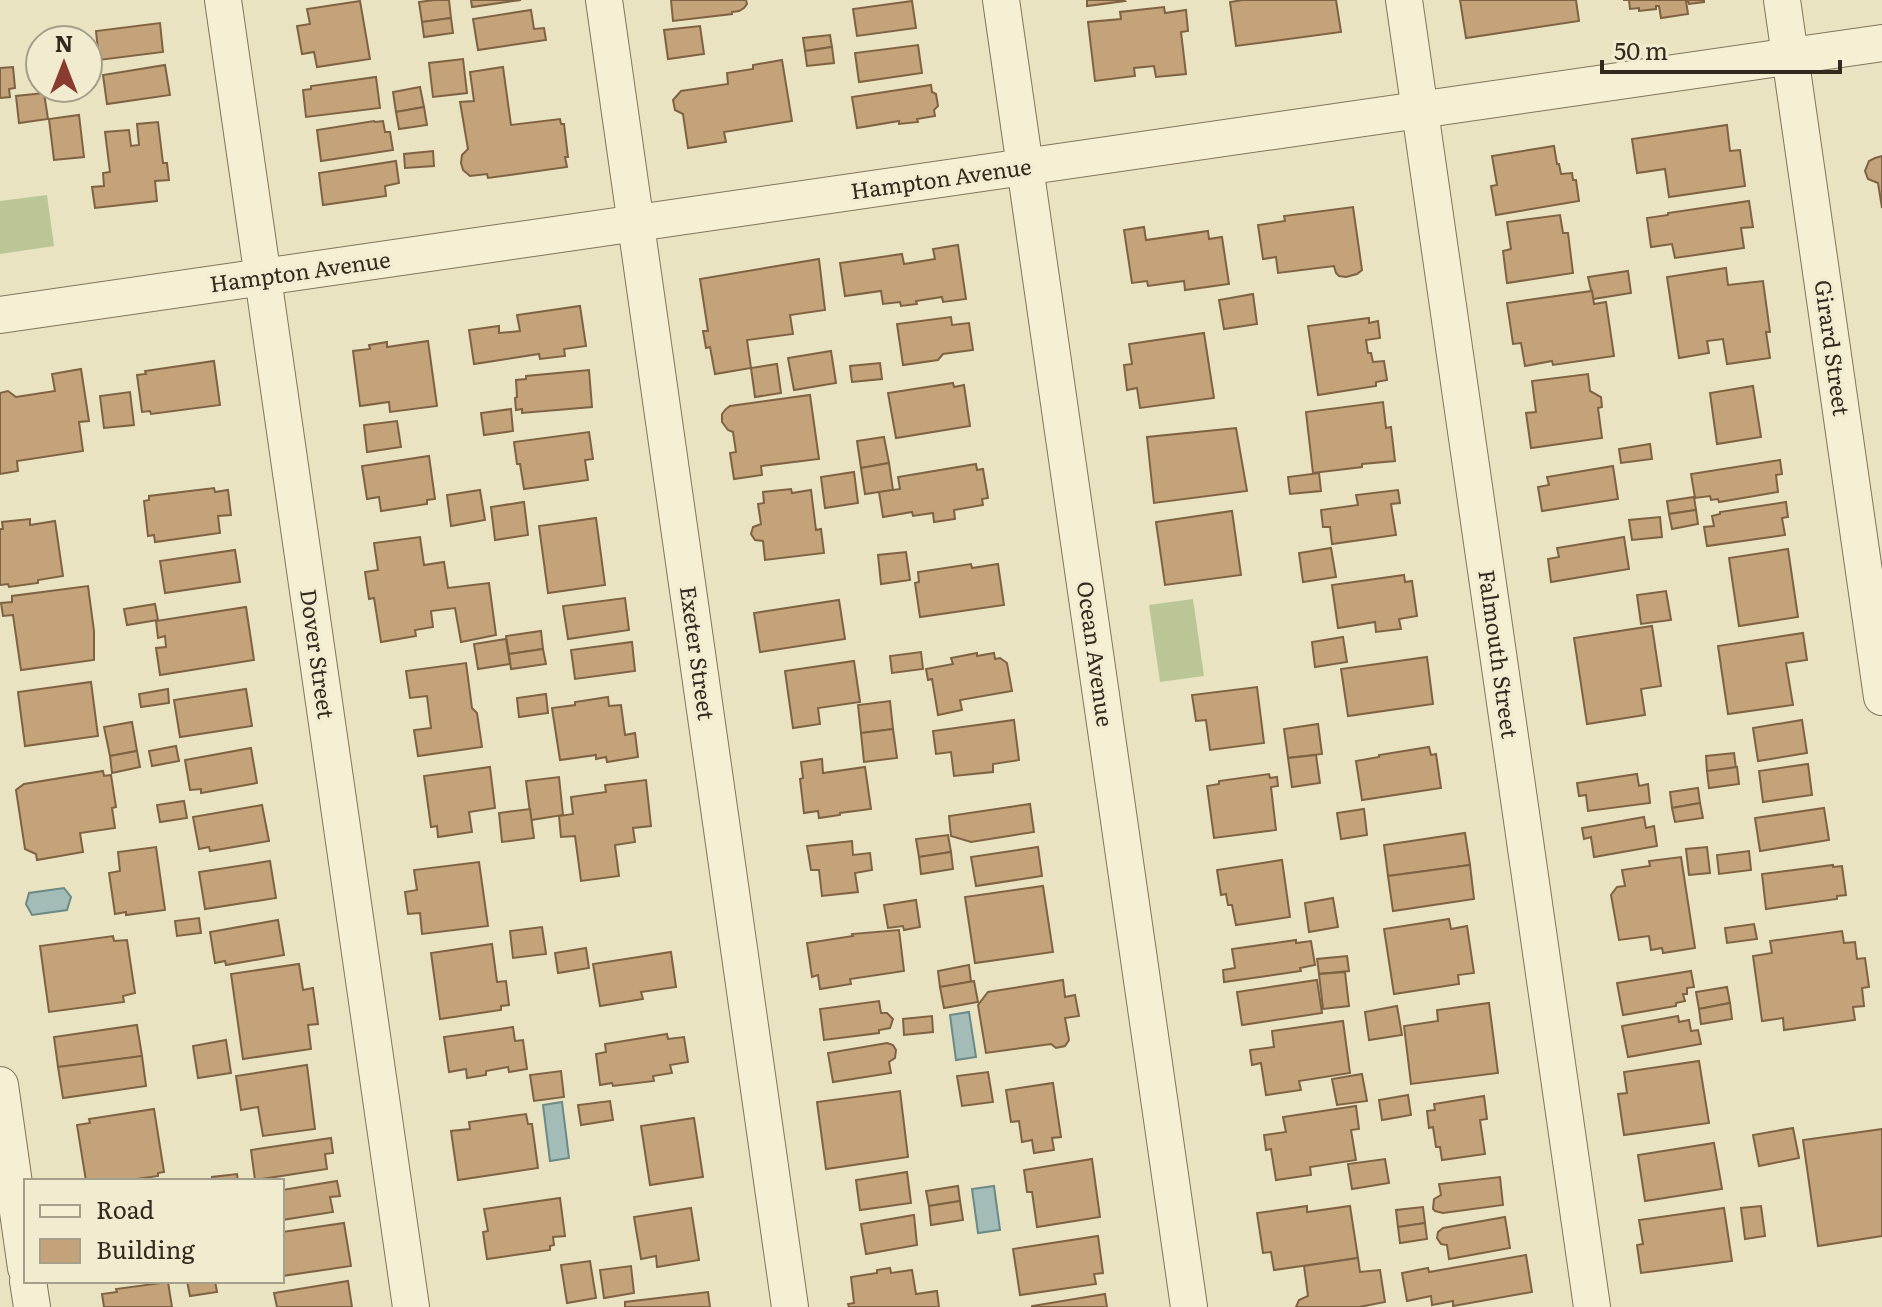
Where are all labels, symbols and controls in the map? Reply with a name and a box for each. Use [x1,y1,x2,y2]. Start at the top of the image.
north arrow [24,24,104,104]
scale bar [1602,24,1840,74]
text: N [55,26,73,59]
text: 50 m [1614,32,1668,67]
street label: Hampton Avenue [848,149,1033,207]
street label: Hampton Avenue [207,242,392,300]
street label: Girard Street [1808,278,1859,418]
street label: Falmouth Street [1471,567,1528,740]
street label: Ocean Avenue [1070,579,1123,729]
street label: Exeter Street [673,584,724,722]
street label: Dover Street [293,587,344,721]
legend [24,1179,284,1283]
text: Road [96,1191,155,1226]
text: Building [96,1231,195,1266]

